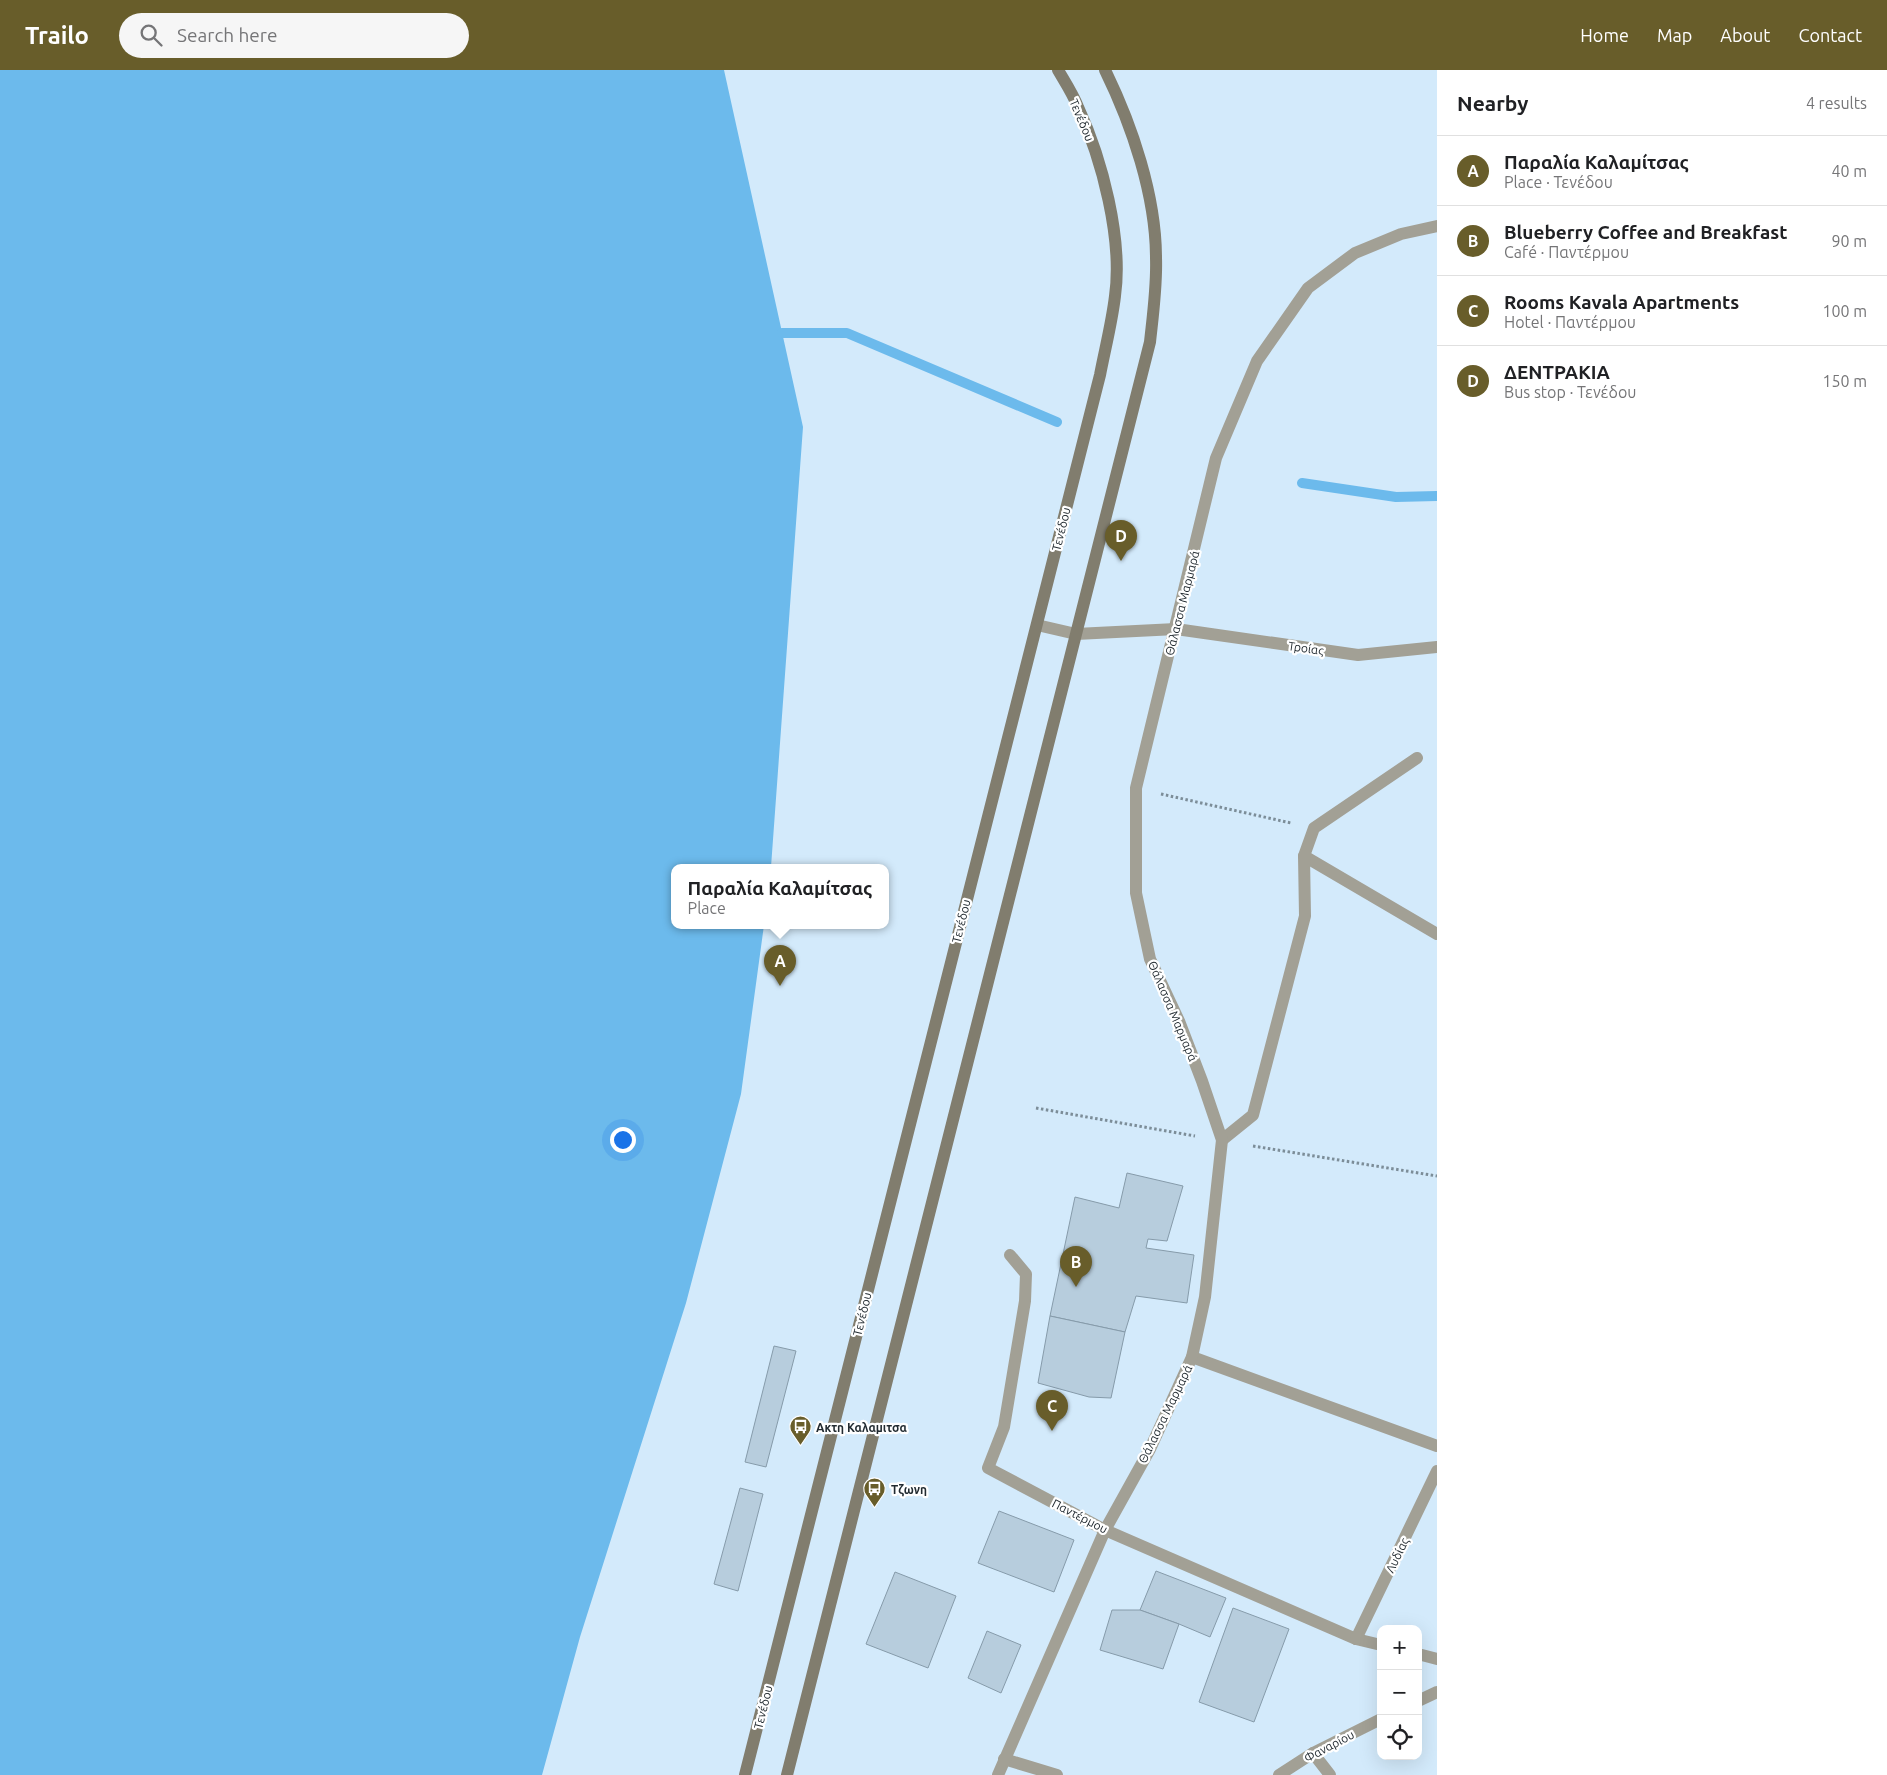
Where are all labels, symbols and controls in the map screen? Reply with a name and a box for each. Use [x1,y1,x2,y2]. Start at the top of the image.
search box [119,13,469,58]
icon: search [137,21,165,49]
text: Trailo [25,22,89,49]
text: Search here [177,24,278,46]
text: Home [1580,25,1629,45]
text: Map [1657,25,1692,45]
text: About [1720,25,1770,45]
text: Contact [1798,25,1862,45]
text: Nearby [1457,91,1528,115]
text: 4 results [1806,94,1867,112]
street label: Τενέδου [1067,97,1097,143]
text: Παραλία Καλαμίτσας [1504,151,1689,173]
text: A [1467,162,1479,180]
text: 40 m [1831,162,1867,180]
text: Place · Τενέδου [1504,173,1613,191]
text: Blueberry Coffee and Breakfast [1504,221,1788,243]
text: B [1468,232,1478,250]
text: 90 m [1831,232,1867,250]
text: Café · Παντέρμου [1504,243,1629,261]
text: Rooms Kavala Apartments [1504,291,1739,313]
text: C [1468,302,1478,320]
text: 100 m [1822,302,1867,320]
text: Hotel · Παντέρμου [1504,313,1636,331]
text: ΔΕΝΤΡΑΚΙΑ [1504,361,1610,383]
text: D [1467,372,1479,390]
text: 150 m [1822,372,1867,390]
text: Bus stop · Τενέδου [1504,383,1636,401]
street label: Τενέδου [1049,506,1073,552]
pin: D [1105,520,1137,561]
street label: Θάλασσα Μαρμαρά [1163,549,1201,657]
street label: Τροίας [1287,639,1325,658]
popup [671,864,889,929]
text: Παραλία Καλαμίτσας [688,877,872,899]
street label: Τενέδου [949,898,973,944]
text: Place [688,899,726,917]
pin: A [764,945,796,986]
street label: Θάλασσα Μαρμαρά [1146,959,1200,1063]
your location [610,1127,636,1153]
pin: B [1060,1246,1092,1287]
street label: Τενέδου [850,1291,874,1337]
street label: Θάλασσα Μαρμαρά [1136,1363,1194,1465]
pin: C [1036,1390,1068,1431]
bus stop icon: Ακτη Καλαμιτσα [788,1415,812,1446]
place label: Ακτη Καλαμιτσα [816,1421,907,1434]
bus stop icon: Τζωνη [863,1477,887,1508]
place label: Τζωνη [891,1483,927,1497]
street label: Παντέρμου [1050,1496,1110,1536]
street label: Λυδίας [1383,1535,1412,1575]
map controls [1377,1625,1422,1760]
button: + [1377,1625,1422,1670]
button: − [1377,1670,1422,1715]
street label: Τενέδου [751,1684,775,1730]
button: locate [1377,1715,1422,1760]
street label: Φαναρίου [1302,1727,1356,1765]

